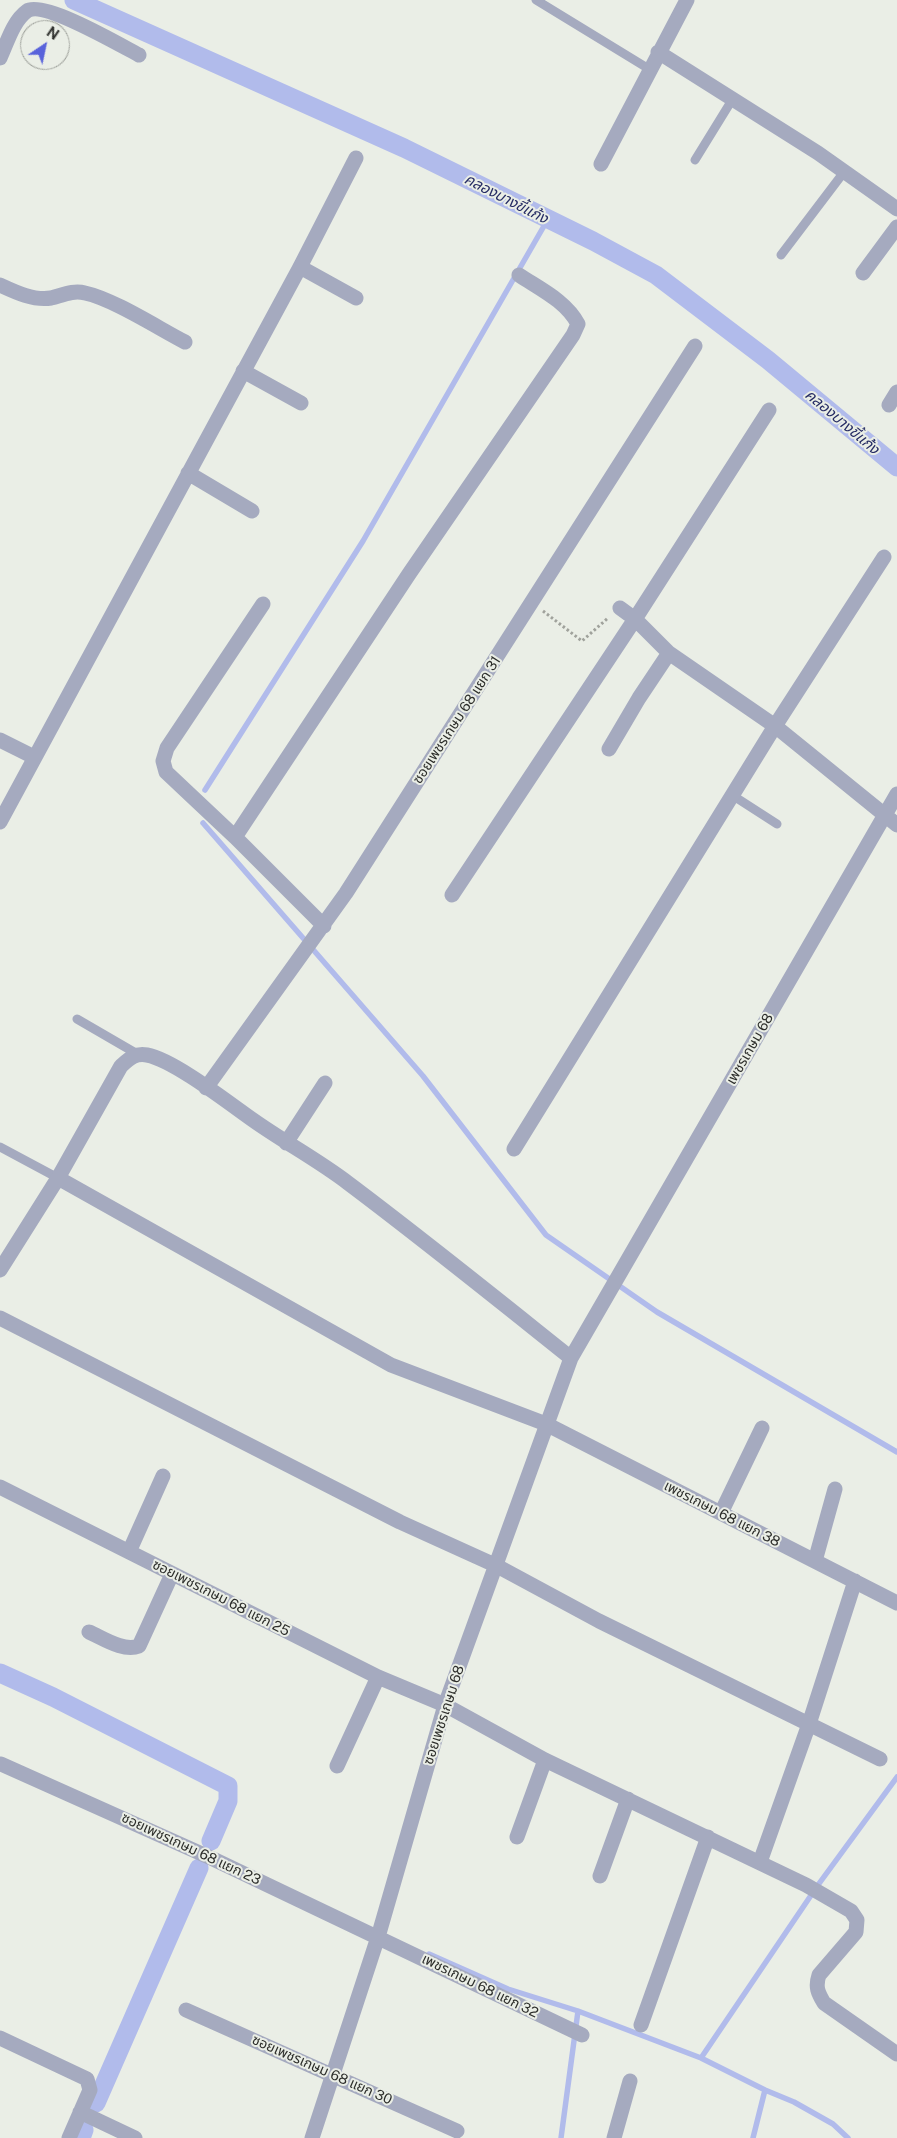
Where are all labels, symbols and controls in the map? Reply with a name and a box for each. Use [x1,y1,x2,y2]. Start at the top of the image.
north arrow [20,20,70,70]
text: N [44,24,62,43]
water label: คลองบางขี้แก้ง [461,170,551,228]
water label: คลองบางขี้แก้ง [801,386,883,458]
street label: ซอยเพชรเกษม 68 แยก 31 [409,653,505,787]
street label: เพชรเกษม 68 [723,1010,777,1088]
street label: เพชรเกษม 68 แยก 38 [661,1477,783,1551]
street label: ซอยเพชรเกษม 68 แยก 25 [150,1556,292,1640]
street label: ซอยเพชรเกษม 68 [420,1663,468,1767]
street label: ซอยเพชรเกษม 68 แยก 23 [119,1809,263,1889]
street label: เพชรเกษม 68 แยก 32 [419,1951,541,2021]
street label: ซอยเพชรเกษม 68 แยก 30 [249,2031,395,2109]

